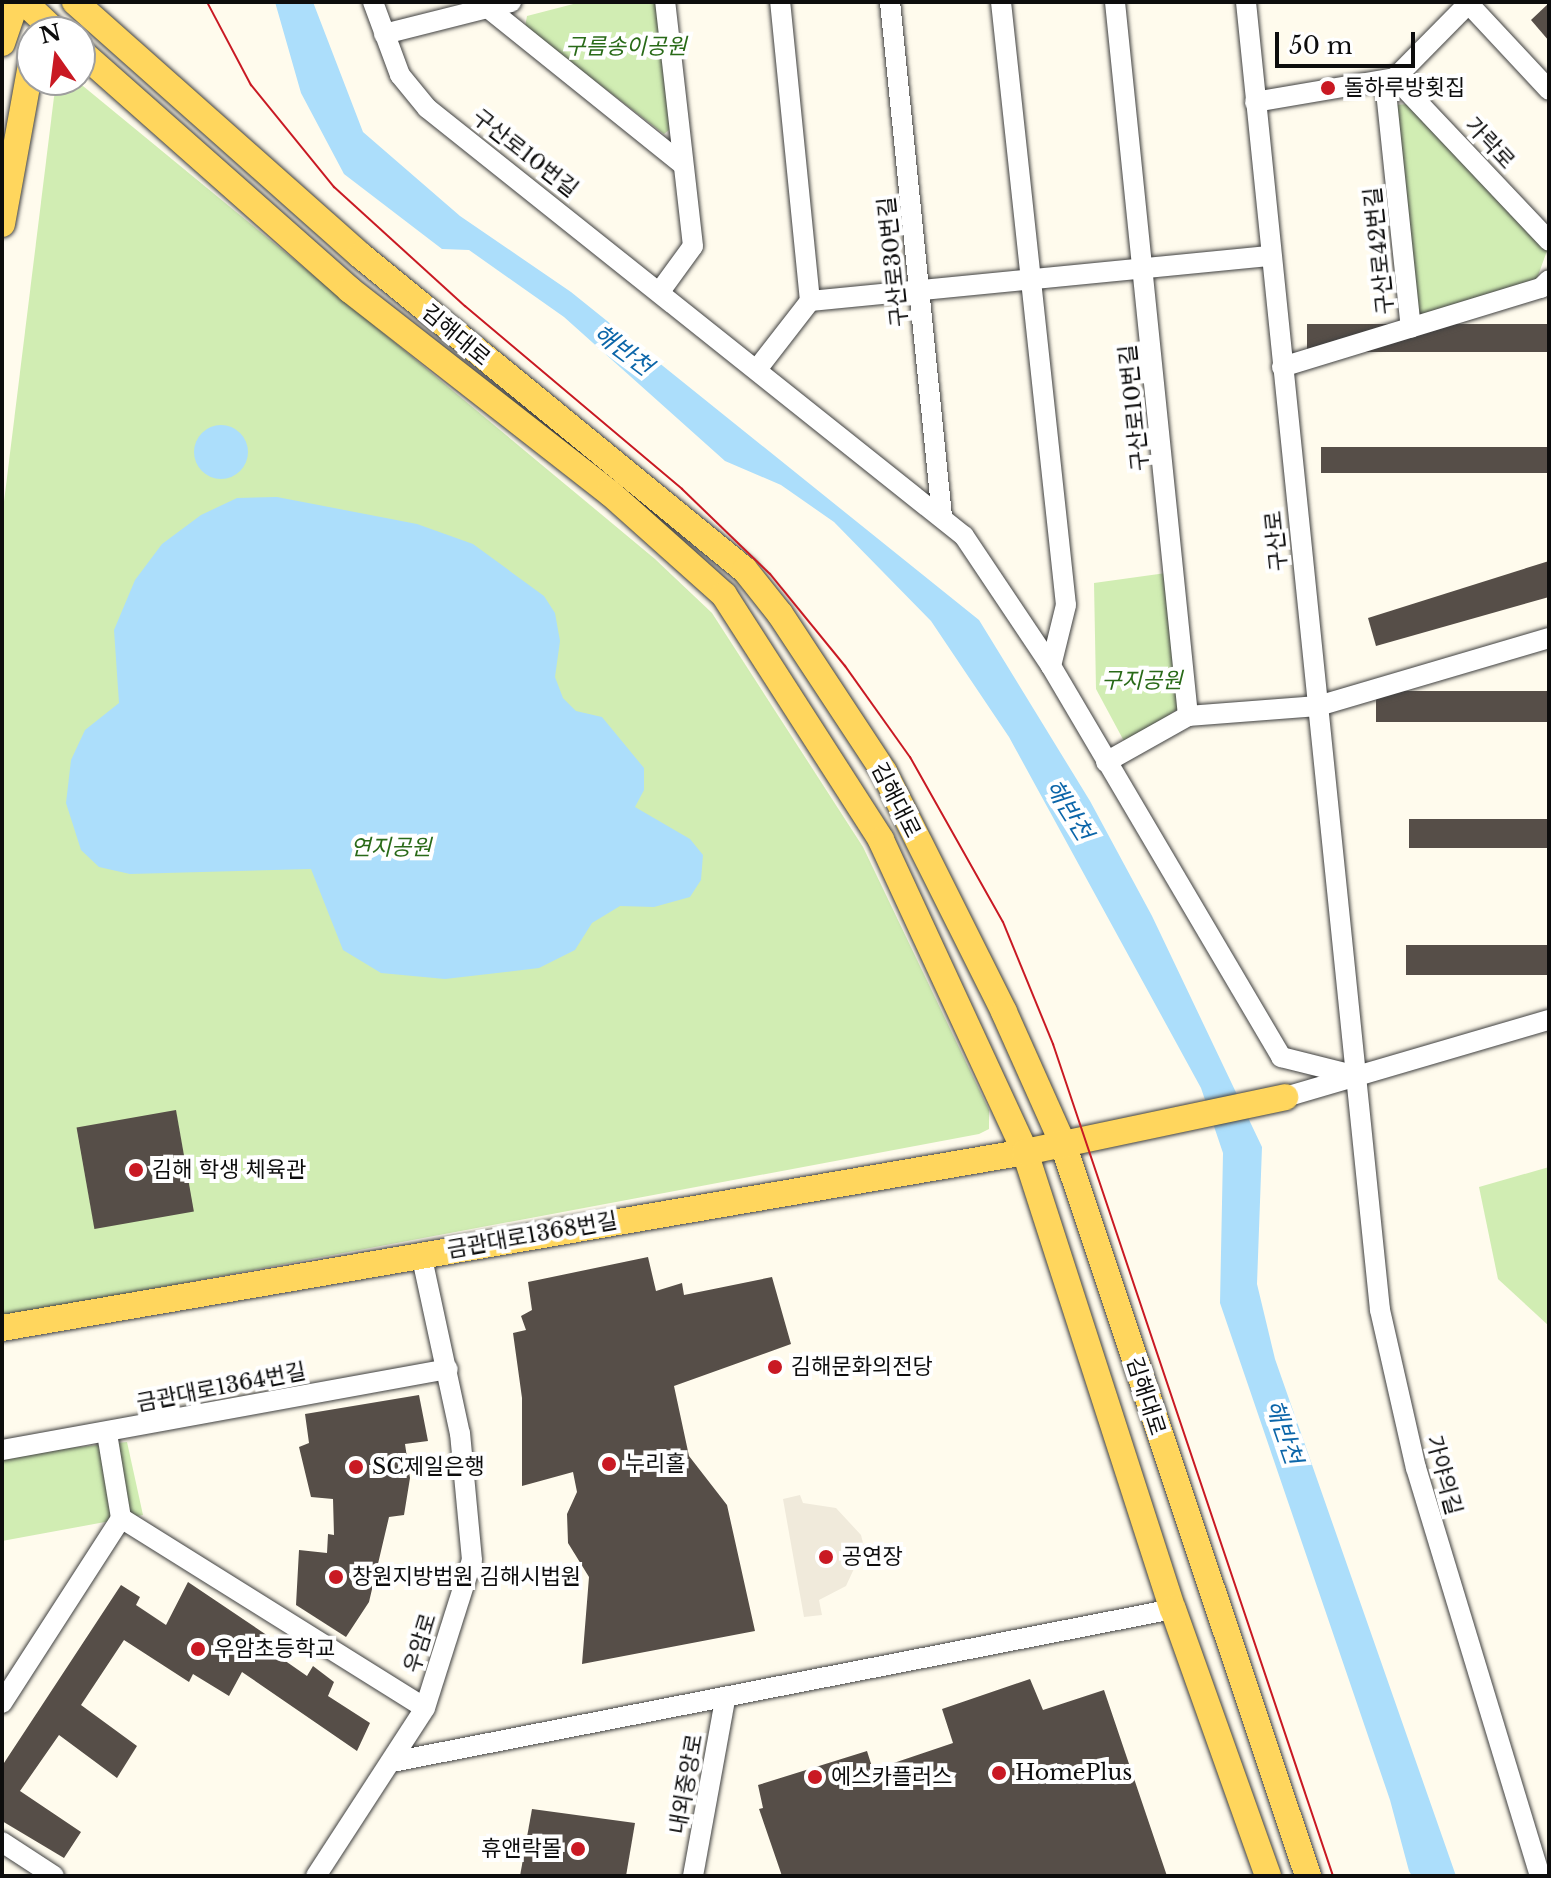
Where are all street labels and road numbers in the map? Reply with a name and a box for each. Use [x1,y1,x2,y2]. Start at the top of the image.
street label: 구산로10번길 [467,104,583,202]
street label: 가락로 [1460,112,1520,174]
street label: 구산로42번길 [1359,186,1399,316]
street label: 구산로30번길 [873,196,913,328]
street label: 김해대로 [417,299,495,371]
street label: 구산로10번길 [1114,344,1154,472]
street label: 구산로 [1260,509,1292,573]
street label: 김해대로 [866,758,926,842]
street label: 금관대로1368번길 [445,1207,619,1263]
street label: 김해대로 [1121,1353,1171,1439]
street label: 금관대로1364번길 [134,1358,308,1416]
street label: 가야의길 [1421,1432,1467,1518]
street label: 우암로 [399,1610,441,1676]
street label: 내외중앙로 [664,1732,708,1836]

